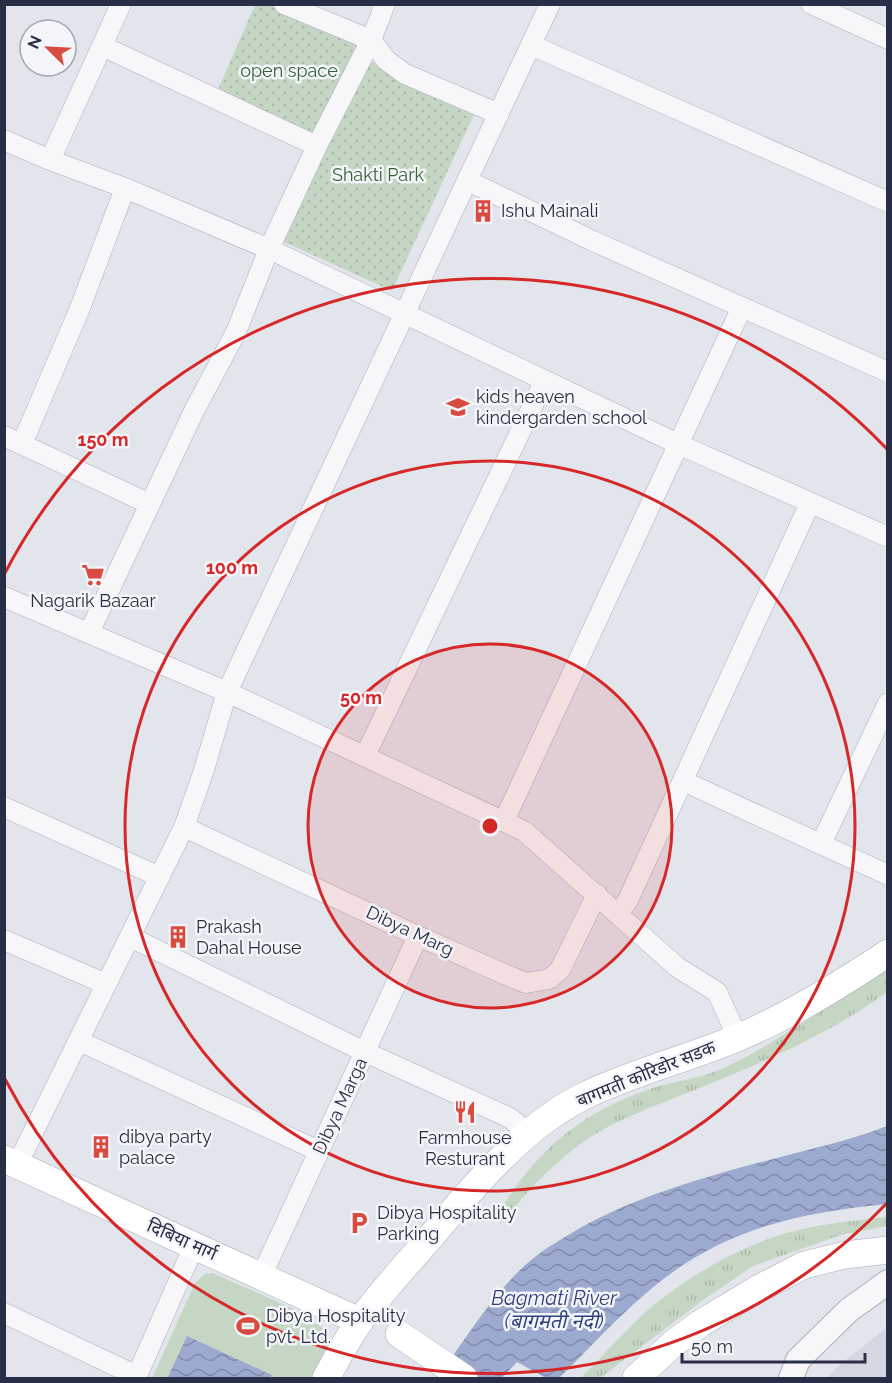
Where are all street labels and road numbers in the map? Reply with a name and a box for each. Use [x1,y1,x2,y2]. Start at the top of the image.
street label: Dibya Marg [363,901,457,960]
street label: बागमती कोरिडोर सडक [573,1036,719,1111]
street label: Dibya Marga [308,1054,371,1157]
street label: दिबिया मार्ग [144,1215,221,1265]

